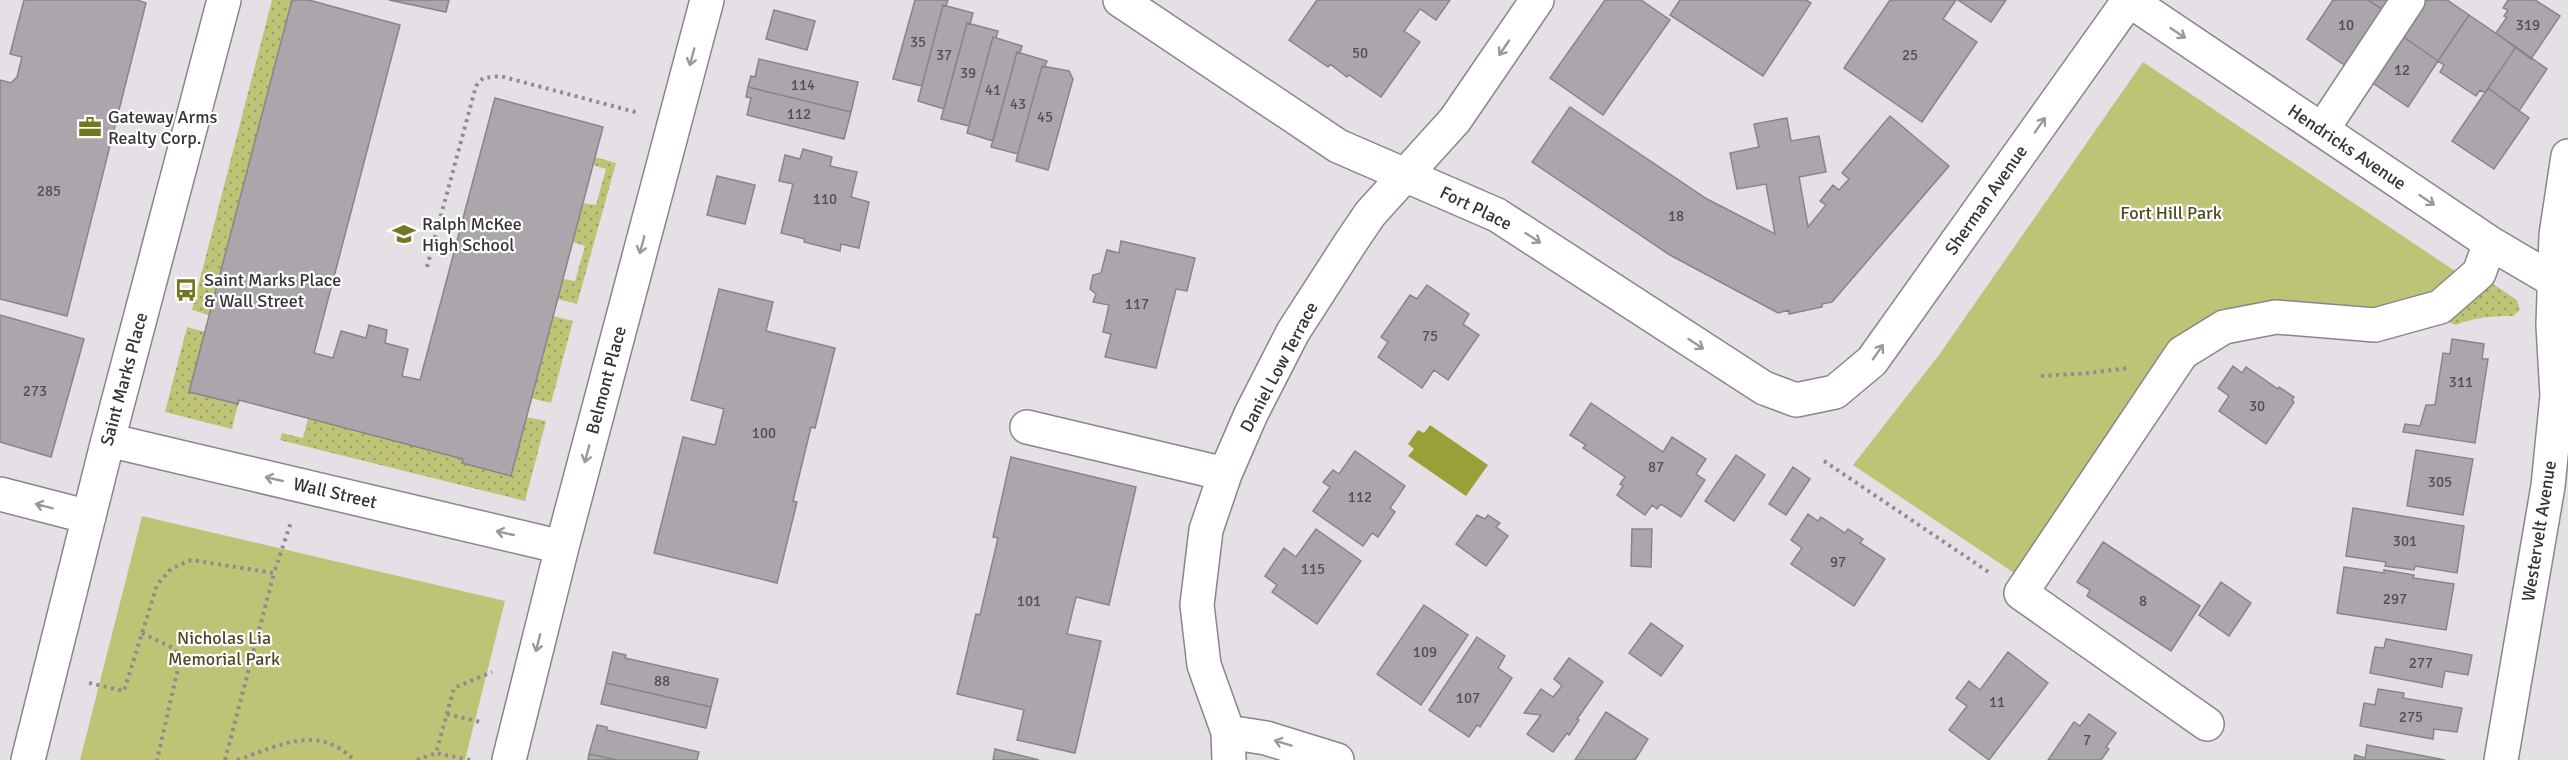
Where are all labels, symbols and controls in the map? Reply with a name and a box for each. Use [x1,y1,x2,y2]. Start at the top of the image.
house number: 10 [2338,16,2354,34]
house number: 319 [2516,16,2540,34]
one-way arrow [2169,27,2185,39]
house number: 35 [910,33,926,51]
one-way arrow [1498,40,1510,56]
house number: 50 [1352,44,1368,62]
house number: 37 [936,46,952,64]
house number: 25 [1902,46,1918,64]
one-way arrow [686,47,697,66]
house number: 12 [2394,61,2410,79]
house number: 39 [960,64,976,82]
house number: 114 [791,76,815,94]
house number: 41 [985,81,1001,99]
house number: 43 [1010,95,1026,113]
street label: Hendricks Avenue [2284,99,2410,195]
house number: 112 [787,105,811,123]
place label: Gateway Arms Realty Corp. [108,106,218,149]
house number: 45 [1037,108,1053,126]
office icon: Gateway Arms Realty Corp. [77,114,103,140]
one-way arrow [2033,117,2046,133]
street label: Sherman Avenue [1940,141,2032,259]
street label: Fort Place [1436,181,1516,235]
house number: 285 [37,182,61,200]
house number: 110 [813,190,837,208]
one-way arrow [2418,194,2434,206]
park label: Fort Hill Park [2120,202,2222,224]
house number: 18 [1668,207,1684,225]
place label: Ralph McKee High School [422,213,522,256]
school or university icon: Ralph McKee High School [391,221,417,247]
one-way arrow [1524,232,1540,244]
one-way arrow [635,235,647,254]
place label: Saint Marks Place & Wall Street [204,269,341,312]
bus stop icon: Saint Marks Place & Wall Street [173,277,199,303]
house number: 117 [1125,295,1149,313]
street label: Daniel Low Terrace [1235,298,1323,436]
street label: Saint Marks Place [96,310,152,448]
street label: Belmont Place [581,324,631,436]
house number: 75 [1422,327,1438,345]
one-way arrow [1687,339,1704,351]
one-way arrow [1872,345,1884,361]
house number: 311 [2449,373,2473,391]
house number: 273 [23,382,47,400]
house number: 30 [2249,397,2265,415]
house number: 100 [752,424,776,442]
one-way arrow [580,444,592,463]
house number: 87 [1648,458,1664,476]
street label: Westervelt Avenue [2517,459,2561,603]
one-way arrow [265,473,285,484]
street label: Wall Street [291,473,379,513]
house number: 305 [2428,473,2452,491]
house number: 112 [1348,488,1372,506]
one-way arrow [35,499,54,511]
one-way arrow [496,527,515,539]
house number: 301 [2393,532,2417,550]
house number: 97 [1830,553,1846,571]
house number: 115 [1301,560,1325,578]
house number: 297 [2383,590,2407,608]
house number: 101 [1017,592,1041,610]
house number: 8 [2139,592,2147,610]
park label: Nicholas Lia Memorial Park [168,627,280,670]
one-way arrow [532,633,544,652]
house number: 109 [1413,643,1437,661]
house number: 277 [2409,654,2433,672]
house number: 88 [654,672,670,690]
house number: 107 [1456,689,1480,707]
house number: 11 [1989,693,2005,711]
house number: 275 [2399,708,2423,726]
house number: 7 [2083,731,2091,749]
one-way arrow [1274,737,1293,748]

